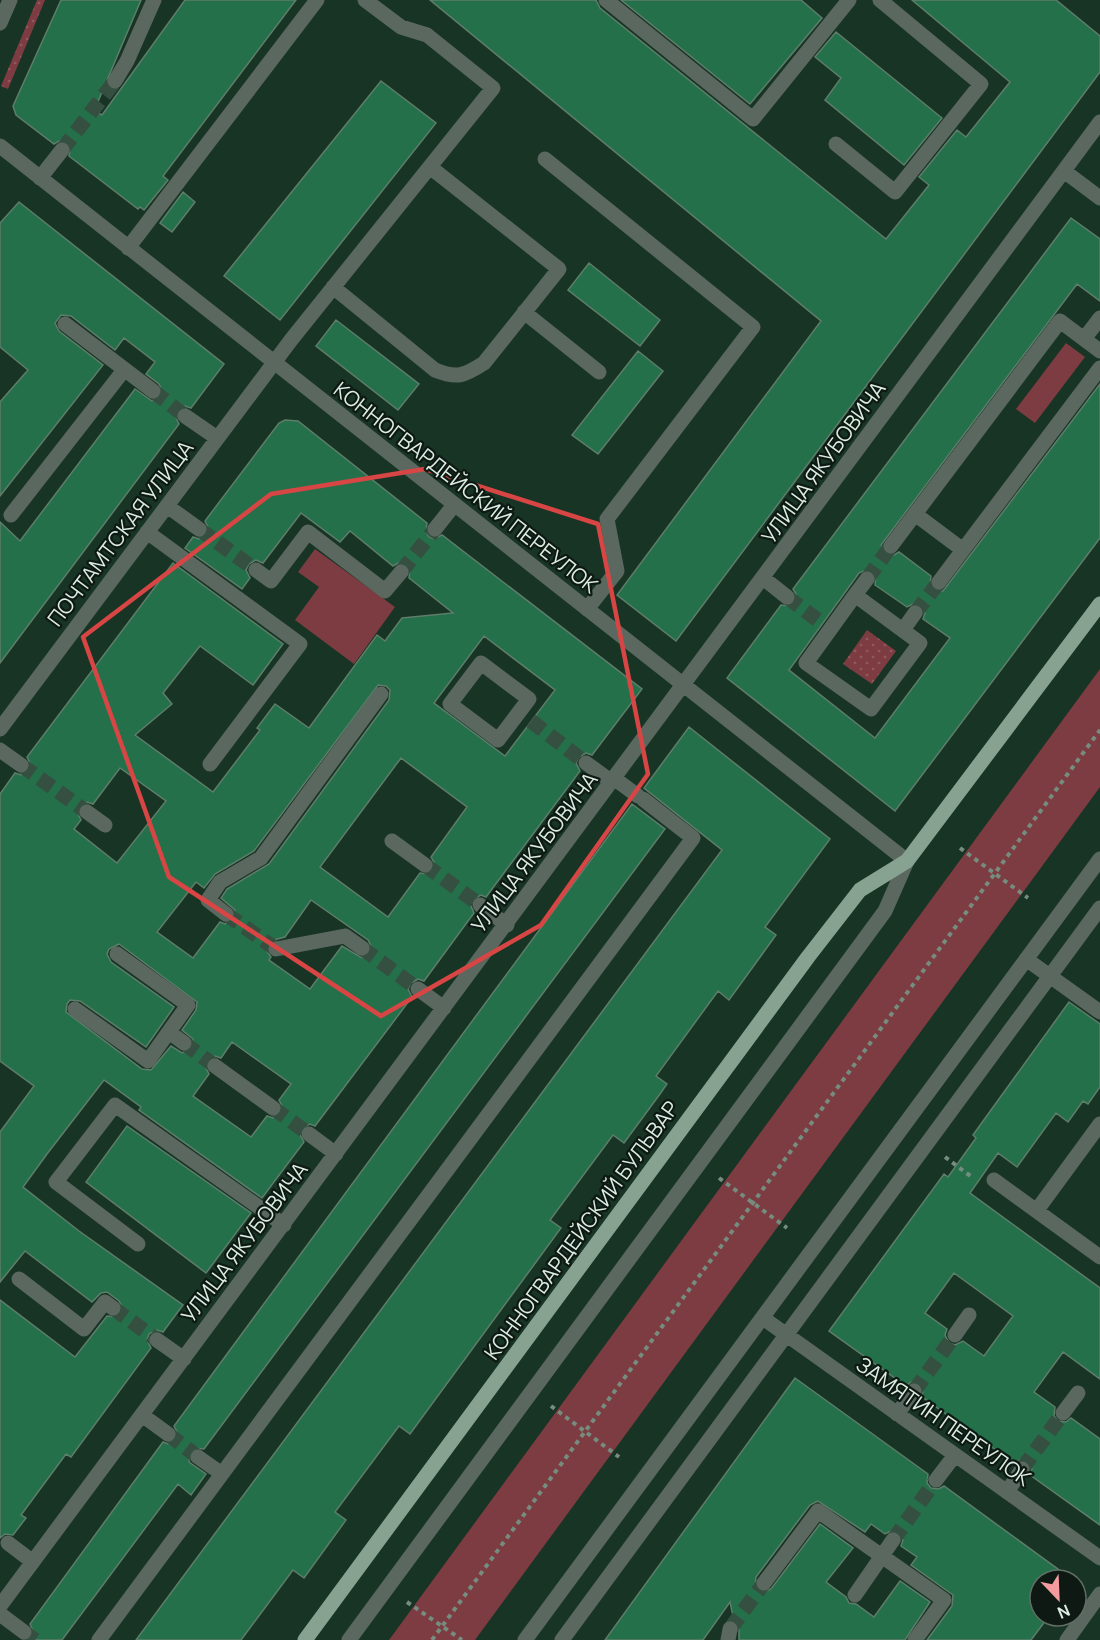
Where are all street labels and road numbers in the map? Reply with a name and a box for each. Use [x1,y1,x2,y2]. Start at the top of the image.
street label: КОННОГВАРДЕЙСКИЙ ПЕРЕУЛОК [328,375,604,599]
street label: УЛИЦА ЯКУБОВИЧА [755,375,891,549]
street label: ПОЧТАМТСКАЯ УЛИЦА [41,434,199,632]
street label: УЛИЦА ЯКУБОВИЧА [464,766,604,938]
street label: КОННОГВАРДЕЙСКИЙ БУЛЬВАР [478,1095,685,1365]
street label: УЛИЦА ЯКУБОВИЧА [174,1156,314,1328]
street label: ЗАМЯТИН ПЕРЕУЛОК [851,1350,1037,1492]

